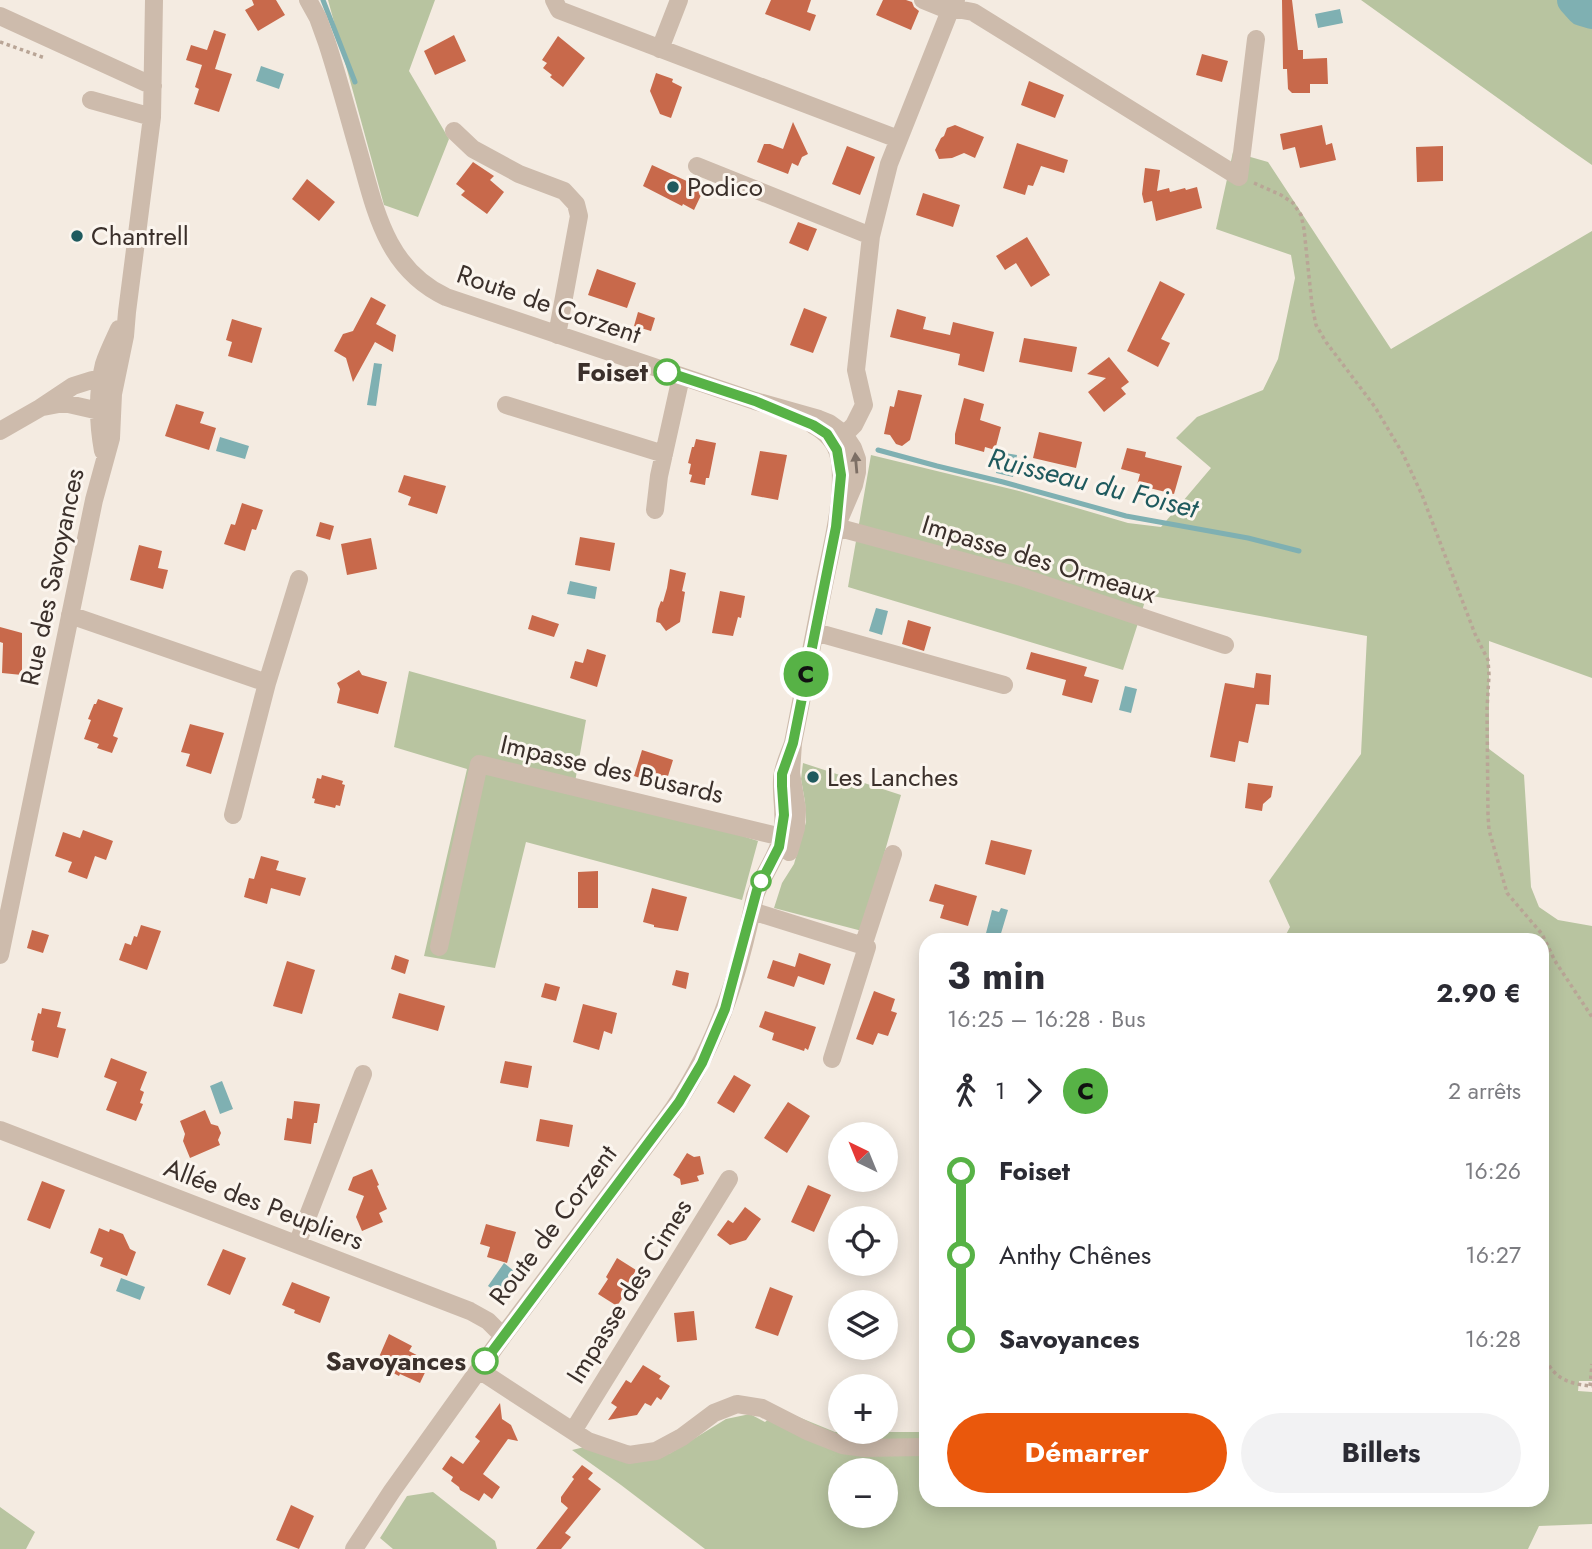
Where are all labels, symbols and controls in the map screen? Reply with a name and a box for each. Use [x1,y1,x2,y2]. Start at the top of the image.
place label: Podico [687,168,763,206]
marker: Podico [665,179,681,195]
place label: Chantrell [91,217,189,255]
marker: Chantrell [69,228,85,244]
street label: Route de Corzent [452,255,647,354]
place label: Foiset [577,353,649,391]
marker: Foiset [654,359,680,385]
water label: Ruisseau du Foiset [984,437,1204,529]
one-way arrow [850,452,861,474]
street label: Rue des Savoyances [10,465,94,689]
street label: Impasse des Ormeaux [917,505,1161,613]
line badge: C [783,651,829,697]
text: C [798,656,814,691]
street label: Impasse des Busards [497,725,727,813]
place label: Les Lanches [827,758,958,796]
marker: Les Lanches [805,769,821,785]
unlabelled marker [751,871,771,891]
text: 3 min [947,948,1046,1003]
text: 2.90 € [1436,974,1521,1012]
text: 16:25 – 16:28 · Bus [947,1002,1145,1036]
icon: walk [947,1072,985,1110]
icon: forward [1015,1072,1053,1110]
text: C [1077,1073,1094,1108]
text: 1 [995,1074,1005,1108]
text: 2 arrêts [1448,1074,1521,1108]
north arrow [828,1122,898,1192]
map controls [828,1122,898,1528]
street label: Route de Corzent [480,1136,627,1313]
street label: Allée des Peupliers [159,1148,369,1260]
text: Foiset [999,1152,1070,1190]
text: 16:26 [1464,1154,1521,1188]
street label: Impasse des Cimes [557,1191,701,1391]
button: locate [828,1206,898,1276]
text: Anthy Chênes [999,1236,1151,1274]
text: 16:27 [1465,1238,1521,1272]
button: layers [828,1290,898,1360]
text: Savoyances [999,1320,1140,1358]
text: 16:28 [1465,1322,1521,1356]
place label: Savoyances [325,1342,466,1380]
marker: Savoyances [472,1348,498,1374]
button: + [828,1374,898,1444]
button: Démarrer [947,1413,1227,1493]
button: Billets [1241,1413,1521,1493]
button: − [828,1458,898,1528]

